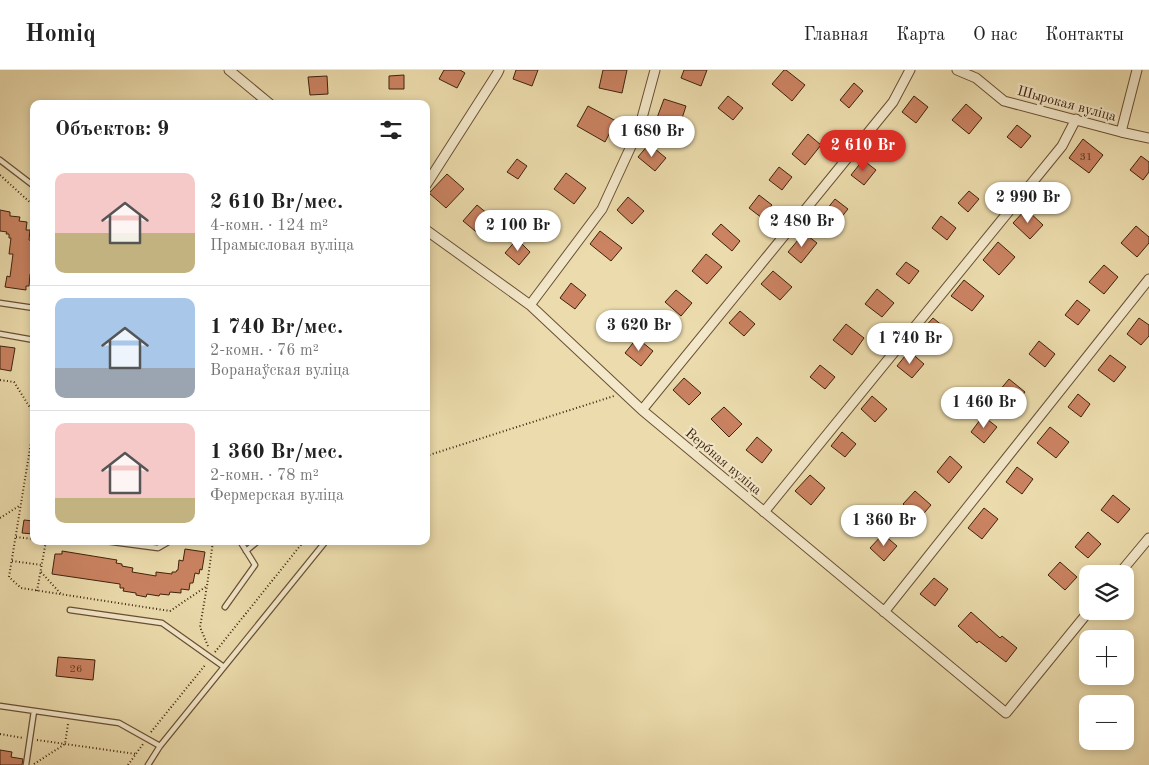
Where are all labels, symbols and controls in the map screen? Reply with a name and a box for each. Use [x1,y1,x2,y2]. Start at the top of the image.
text: Homiq [25,23,96,47]
text: Главная [804,26,868,44]
text: Карта [896,26,945,44]
text: О нас [973,26,1017,44]
text: Контакты [1045,26,1124,44]
street label: Шырокая вуліца [1016,84,1118,124]
icon: filters [377,116,405,144]
pin: 1 680 Br [600,116,704,158]
text: Объектов: 9 [55,119,169,140]
text: 1 680 Br [620,124,684,140]
pin: 2 610 Br [811,129,915,172]
text: 2 610 Br [831,138,895,154]
house number: 31 [1080,152,1092,163]
pin: 2 990 Br [976,182,1080,224]
text: 2 990 Br [996,190,1060,206]
text: 2 610 Br/мес. [210,192,343,213]
icon: home [95,193,155,253]
pin: 2 480 Br [750,206,854,248]
pin: 2 100 Br [466,210,570,252]
text: 2 480 Br [770,214,834,230]
text: 4-комн. · 124 m² [210,218,328,234]
text: 2 100 Br [486,218,550,234]
text: Прамысловая вуліца [210,238,354,254]
pin: 3 620 Br [587,310,691,352]
text: 1 740 Br/мес. [210,317,343,338]
icon: home [95,318,155,378]
text: 3 620 Br [607,318,671,334]
pin: 1 740 Br [858,322,962,365]
text: 1 740 Br [878,331,942,347]
text: 2-комн. · 76 m² [210,343,319,359]
text: Воранаўская вуліца [210,363,350,379]
pin: 1 460 Br [932,386,1036,429]
text: 1 460 Br [952,395,1016,411]
street label: Вербная вуліца [683,426,764,498]
text: 1 360 Br/мес. [210,442,343,463]
icon: home [95,443,155,503]
text: 2-комн. · 78 m² [210,468,319,484]
text: Фермерская вуліца [210,488,344,504]
pin: 1 360 Br [832,504,936,547]
text: 1 360 Br [852,513,916,529]
map controls [1079,565,1134,750]
button: layers [1079,565,1134,620]
button: + [1079,630,1134,685]
house number: 26 [70,664,82,675]
button: − [1079,695,1134,750]

